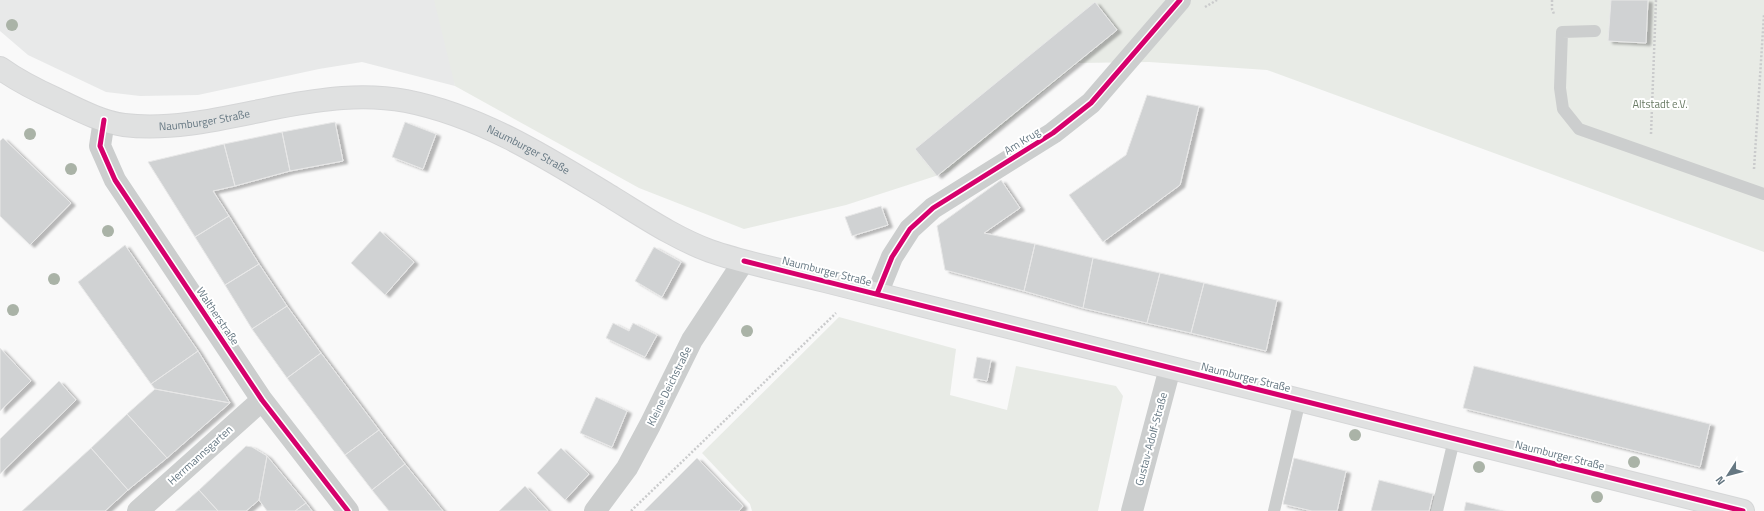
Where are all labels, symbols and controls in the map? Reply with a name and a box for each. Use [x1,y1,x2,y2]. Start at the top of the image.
park label: Altstadt e.V. [1632,96,1688,112]
street label: Naumburger Straße [158,105,252,134]
street label: Naumburger Straße [484,121,573,178]
street label: Am Krug [1001,124,1043,158]
street label: Naumburger Straße [781,252,874,290]
street label: Waltherstraße [193,284,244,349]
street label: Kleine Deichstraße [643,343,695,428]
street label: Naumburger Straße [1200,358,1293,396]
street label: Gustav-Adolf-Straße [1131,390,1171,488]
street label: Herrmannsgarten [164,421,236,489]
street label: Naumburger Straße [1514,436,1607,474]
north arrow [1708,455,1748,495]
text: N [1711,473,1729,489]

